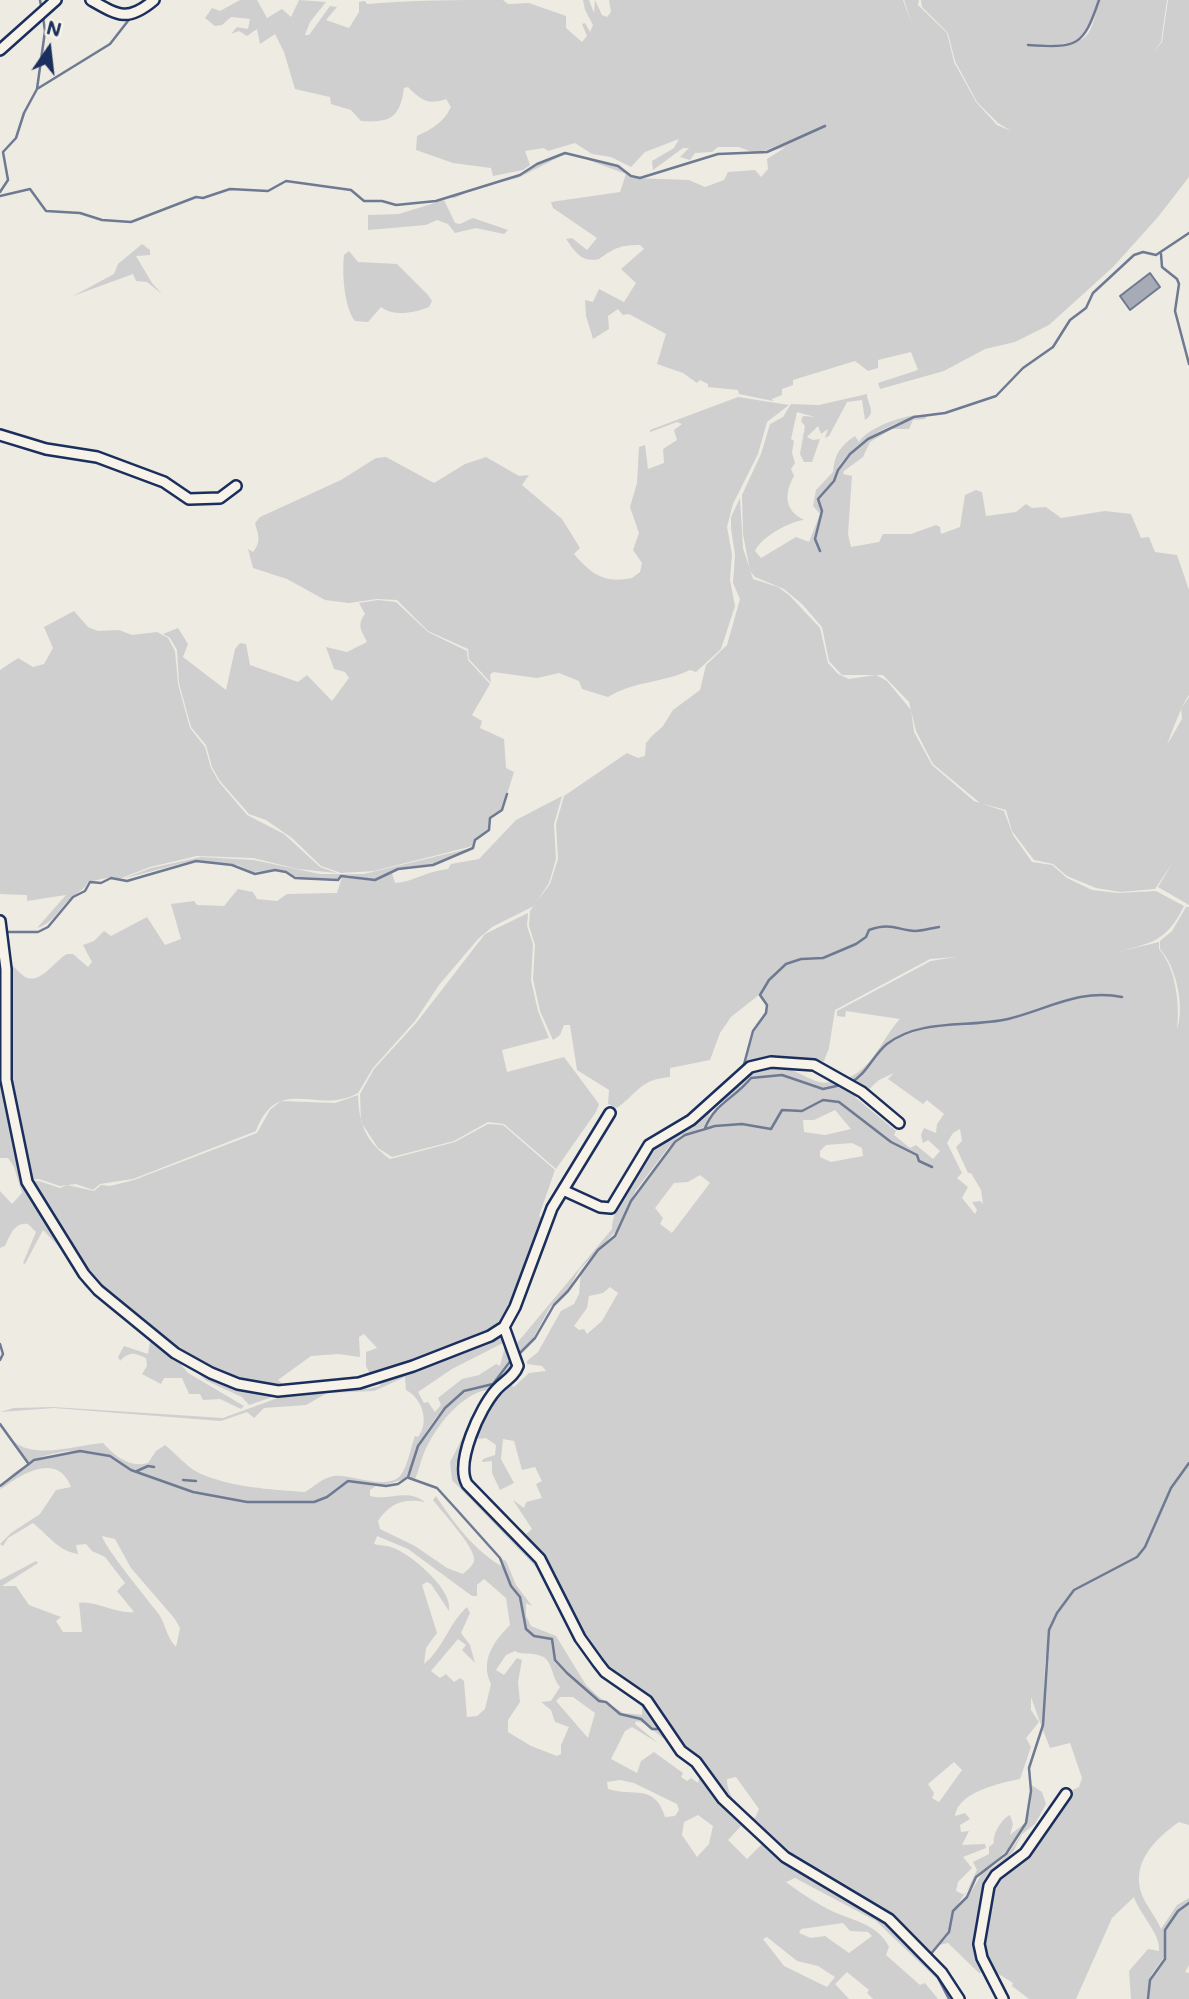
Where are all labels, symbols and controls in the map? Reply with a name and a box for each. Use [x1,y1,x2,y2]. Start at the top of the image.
north arrow [14,14,84,84]
text: N [44,14,64,42]

